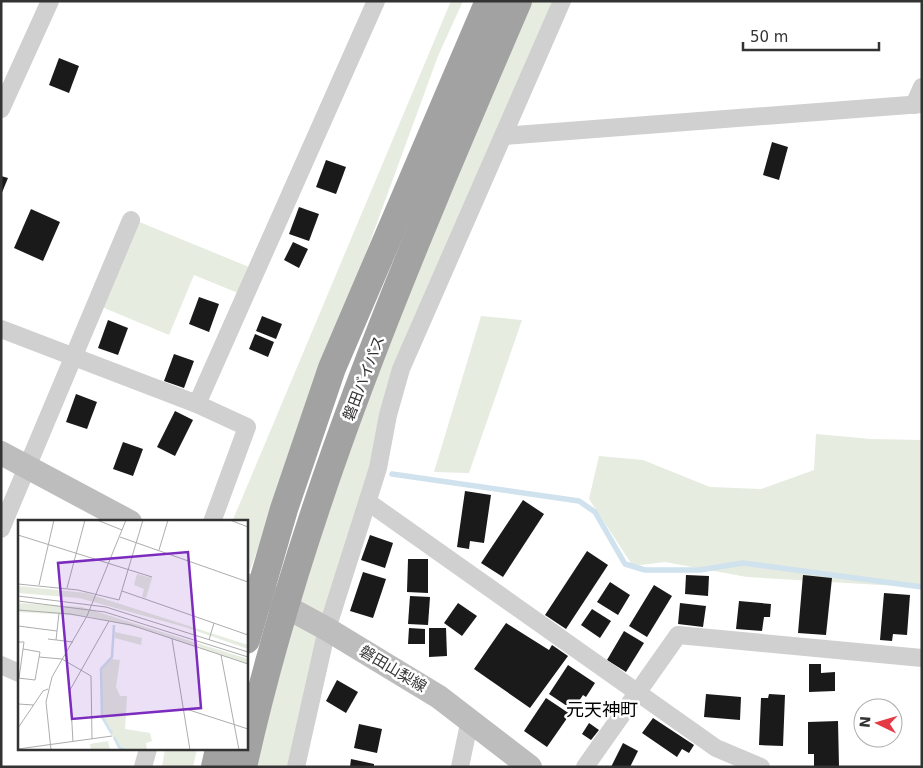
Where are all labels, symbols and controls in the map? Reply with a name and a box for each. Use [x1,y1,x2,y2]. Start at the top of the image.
scale bar [743,20,879,52]
text: 50 m [750,28,788,46]
street label: 磐田バイパス [340,333,388,423]
inset map [18,520,248,750]
street label: 磐田山梨線 [356,642,430,696]
north arrow [853,698,903,748]
district label: 元天神町 [566,699,638,720]
text: N [857,715,874,728]

